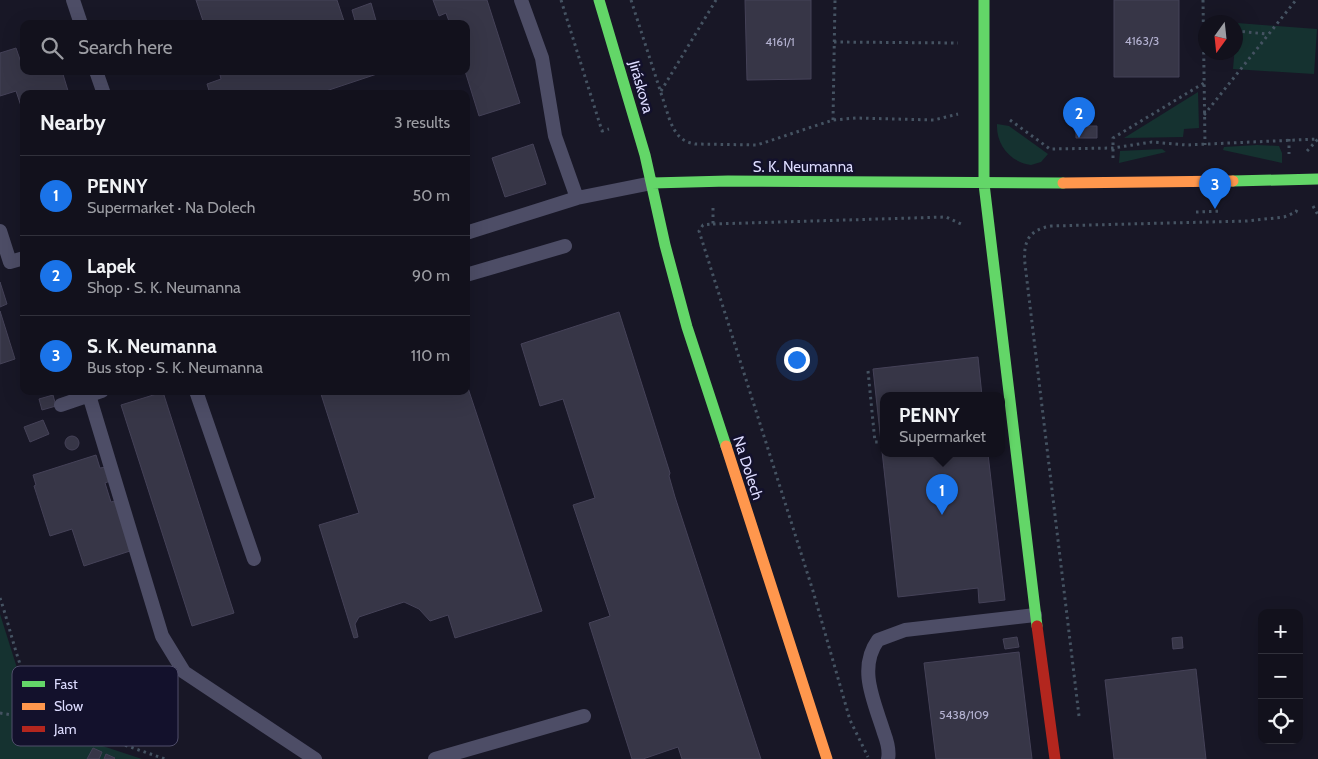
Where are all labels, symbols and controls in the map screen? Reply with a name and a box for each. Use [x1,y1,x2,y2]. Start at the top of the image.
north arrow [1198,15,1243,60]
search box [20,20,470,75]
house number: 4163/3 [1125,33,1159,48]
icon: search [38,34,66,62]
house number: 4161/1 [765,34,795,49]
text: Search here [78,36,172,59]
street label: Jiráskova [625,58,657,116]
pin: 2 [1063,97,1095,138]
text: Nearby [40,110,106,135]
text: 3 results [394,113,450,132]
street label: S. K. Neumanna [753,158,854,176]
pin: 3 [1199,168,1231,209]
text: PENNY [87,175,147,198]
text: 1 [53,186,59,205]
text: 50 m [413,186,450,205]
text: Supermarket · Na Dolech [87,198,256,217]
text: Lapek [87,255,136,278]
text: 2 [52,266,60,285]
text: 90 m [412,266,450,285]
text: Shop · S. K. Neumanna [87,278,241,297]
text: S. K. Neumanna [87,335,217,358]
text: 3 [52,346,60,365]
text: 110 m [411,346,450,365]
your location [784,347,810,373]
text: Bus stop · S. K. Neumanna [87,358,263,377]
popup [880,392,1005,457]
text: PENNY [899,404,959,427]
text: Supermarket [899,427,986,446]
street label: Na Dolech [729,434,767,502]
pin: 1 [926,474,958,515]
map controls [1258,609,1303,744]
button: + [1258,609,1303,654]
button: − [1258,654,1303,699]
legend [12,666,178,746]
text: Fast [54,675,78,693]
text: Slow [54,697,83,715]
button: locate [1258,699,1303,744]
house number: 5438/109 [939,707,989,722]
text: Jam [53,720,76,738]

